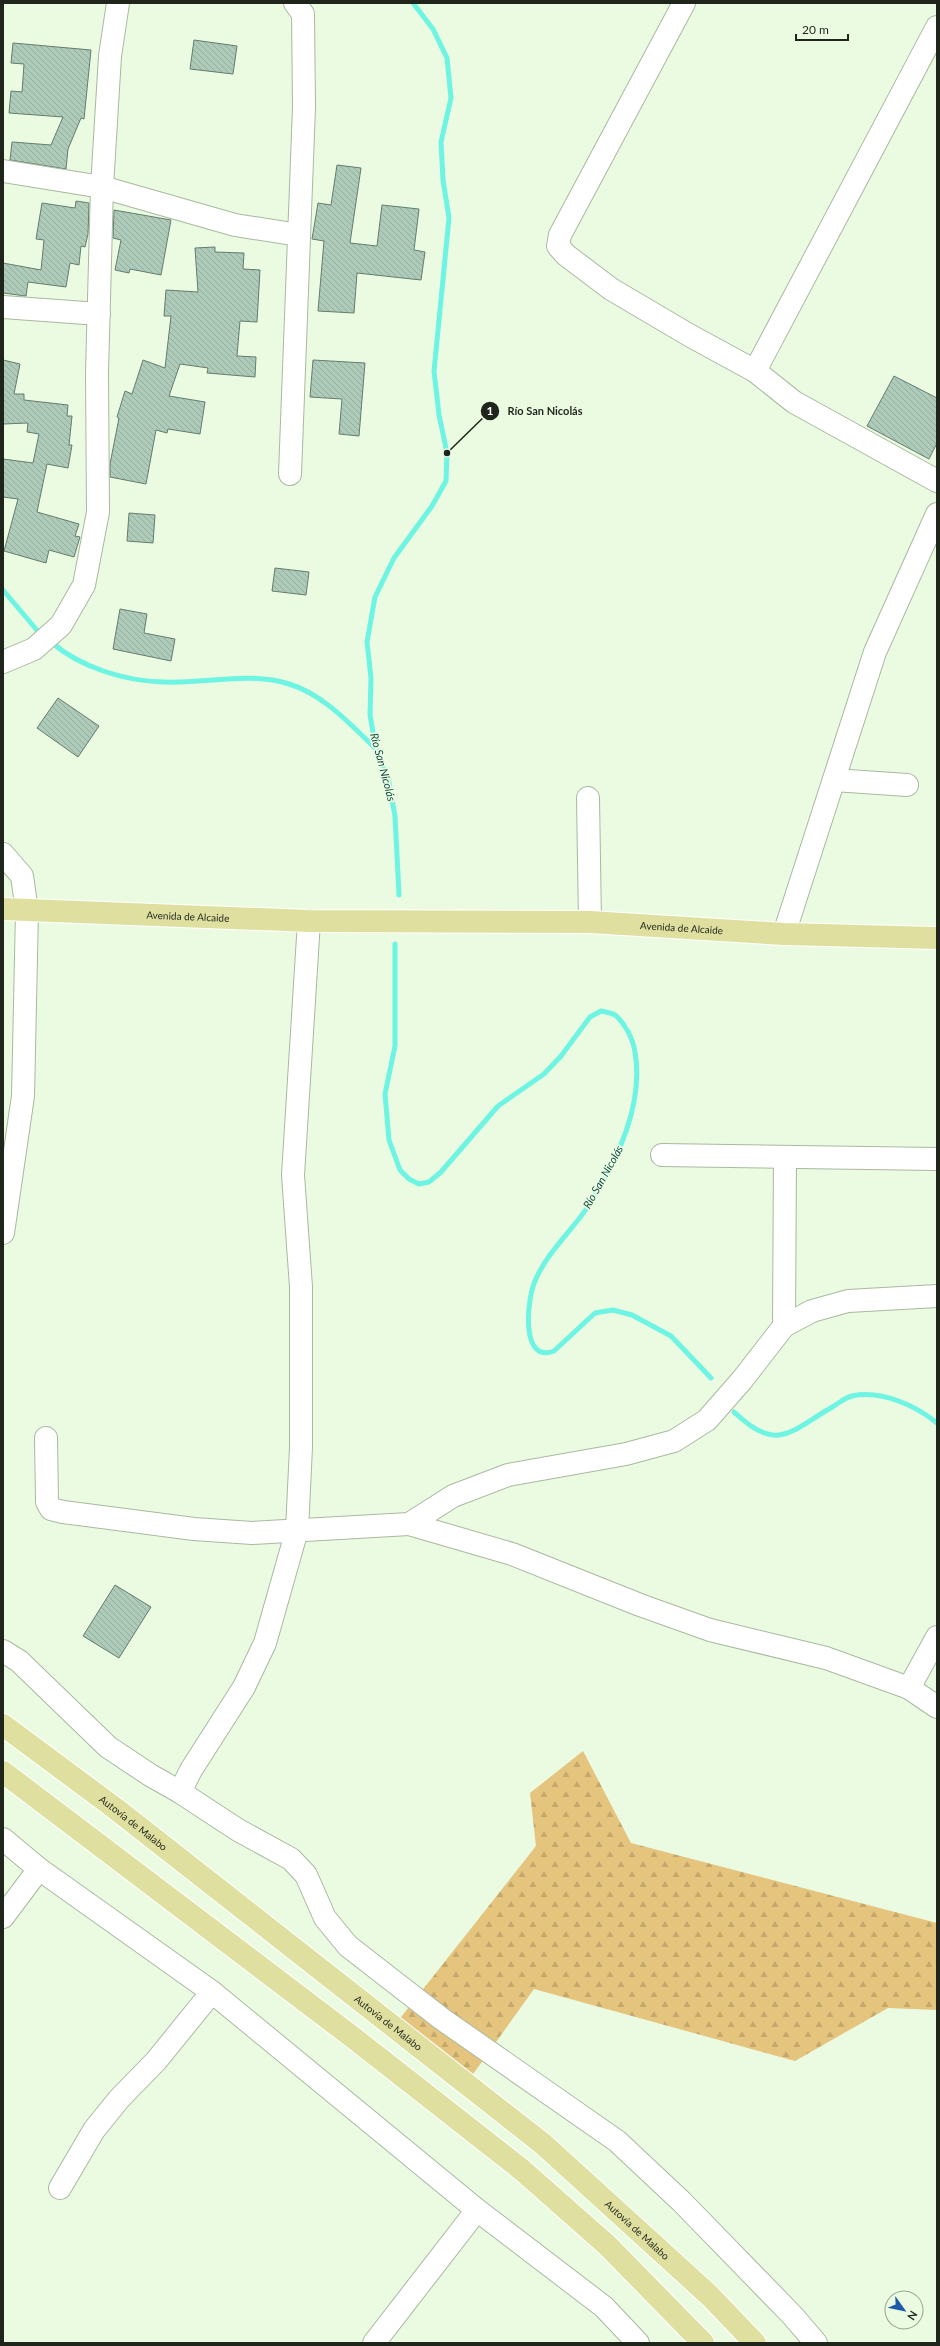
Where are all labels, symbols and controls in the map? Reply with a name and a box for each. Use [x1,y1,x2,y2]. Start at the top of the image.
scale bar [796,16,848,42]
text: 20 m [802,22,829,37]
callout: Río San Nicolás [480,400,591,423]
text: 1 [487,403,494,418]
text: Río San Nicolás [507,404,583,417]
water label: Río San Nicolás [368,731,399,803]
street label: Avenida de Alcaide [146,909,230,924]
street label: Avenida de Alcaide [640,919,723,936]
water label: Río San Nicolás [580,1142,626,1211]
street label: Autovía de Malabo [97,1793,170,1853]
street label: Autovía de Malabo [352,1992,425,2053]
street label: Autovía de Malabo [603,2198,672,2262]
north arrow [884,2290,924,2330]
text: N [905,2309,921,2323]

